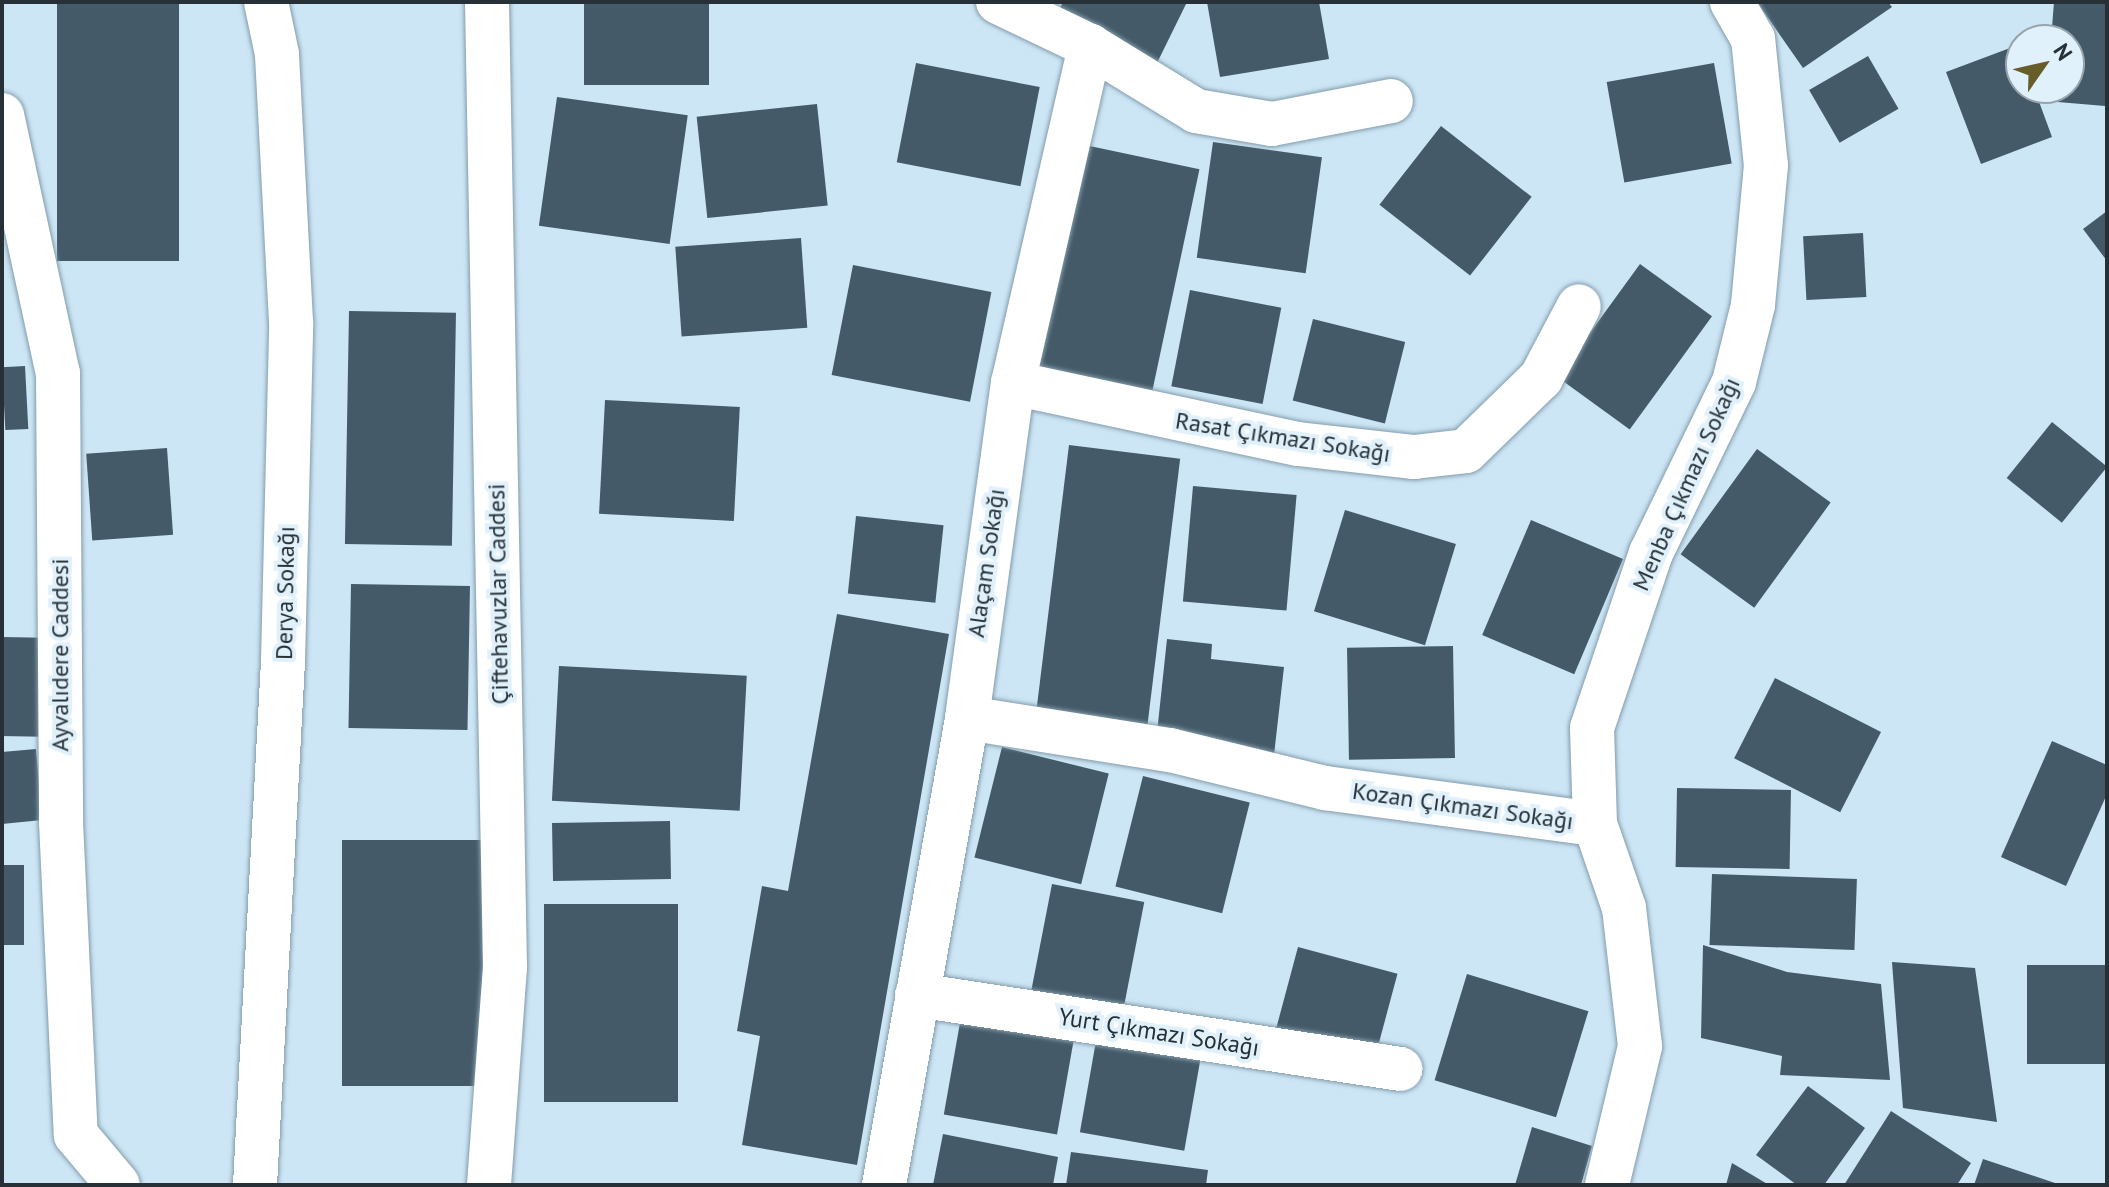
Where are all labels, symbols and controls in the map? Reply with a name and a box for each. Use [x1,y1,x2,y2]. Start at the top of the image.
north arrow [2005,24,2085,104]
text: N [2048,38,2079,66]
street label: Menba Çıkmazı Sokağı [1626,373,1746,595]
street label: Rasat Çıkmazı Sokağı [1173,406,1393,468]
street label: Çiftehavuzlar Caddesi [482,483,514,705]
street label: Alaçam Sokağı [961,487,1011,639]
street label: Derya Sokağı [269,526,301,660]
street label: Ayvalıdere Caddesi [46,558,74,752]
street label: Kozan Çıkmazı Sokağı [1351,776,1575,836]
street label: Yurt Çıkmazı Sokağı [1057,1002,1261,1062]

